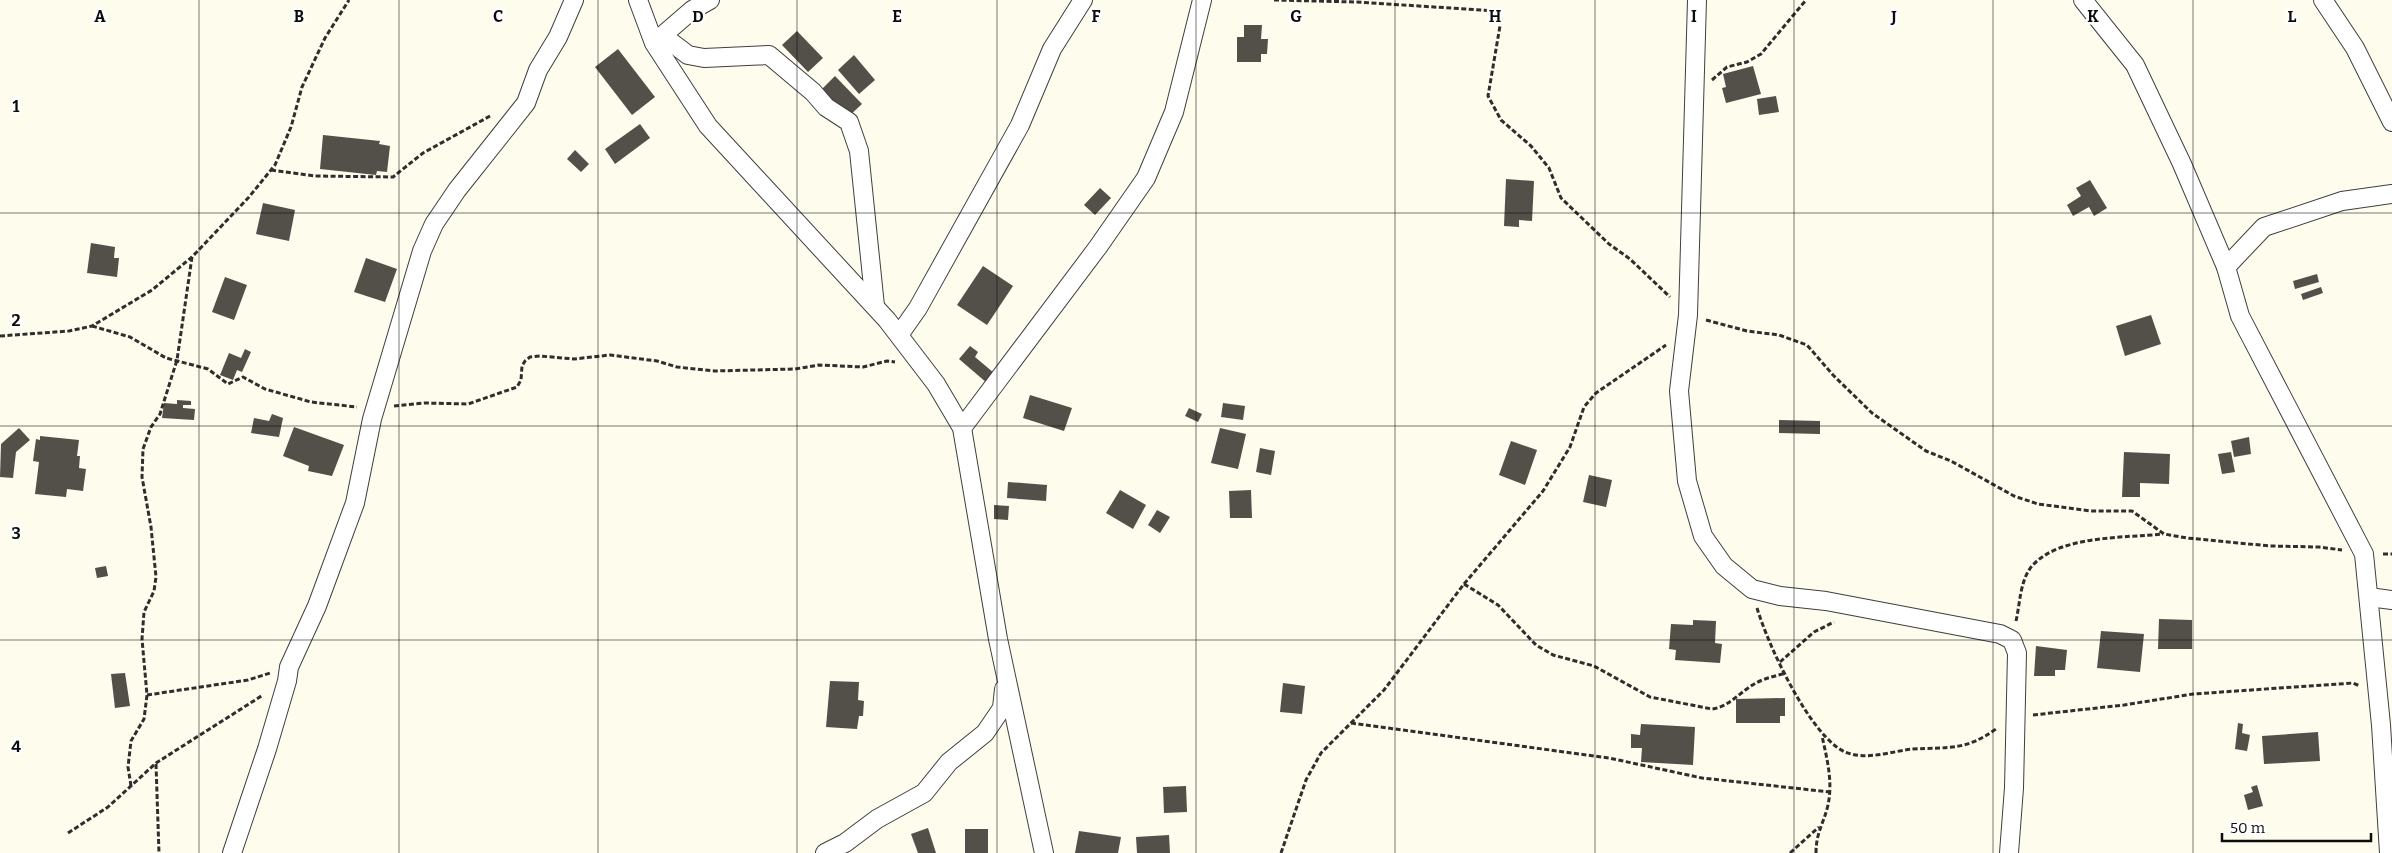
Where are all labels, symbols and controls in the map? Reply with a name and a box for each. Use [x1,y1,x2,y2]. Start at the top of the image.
text: A [94,7,106,26]
text: B [294,7,304,26]
text: C [493,7,503,26]
text: D [692,7,704,26]
text: E [892,7,902,26]
text: F [1092,7,1101,26]
text: G [1290,7,1302,26]
text: H [1489,7,1502,26]
text: I [1691,7,1697,26]
text: J [1890,7,1897,26]
text: K [2087,7,2099,26]
text: L [2288,7,2297,26]
text: 1 [13,97,20,116]
text: 2 [11,311,21,330]
text: 3 [11,524,21,543]
text: 4 [11,737,21,756]
scale bar [2222,810,2371,842]
text: 50 m [2230,819,2266,837]

